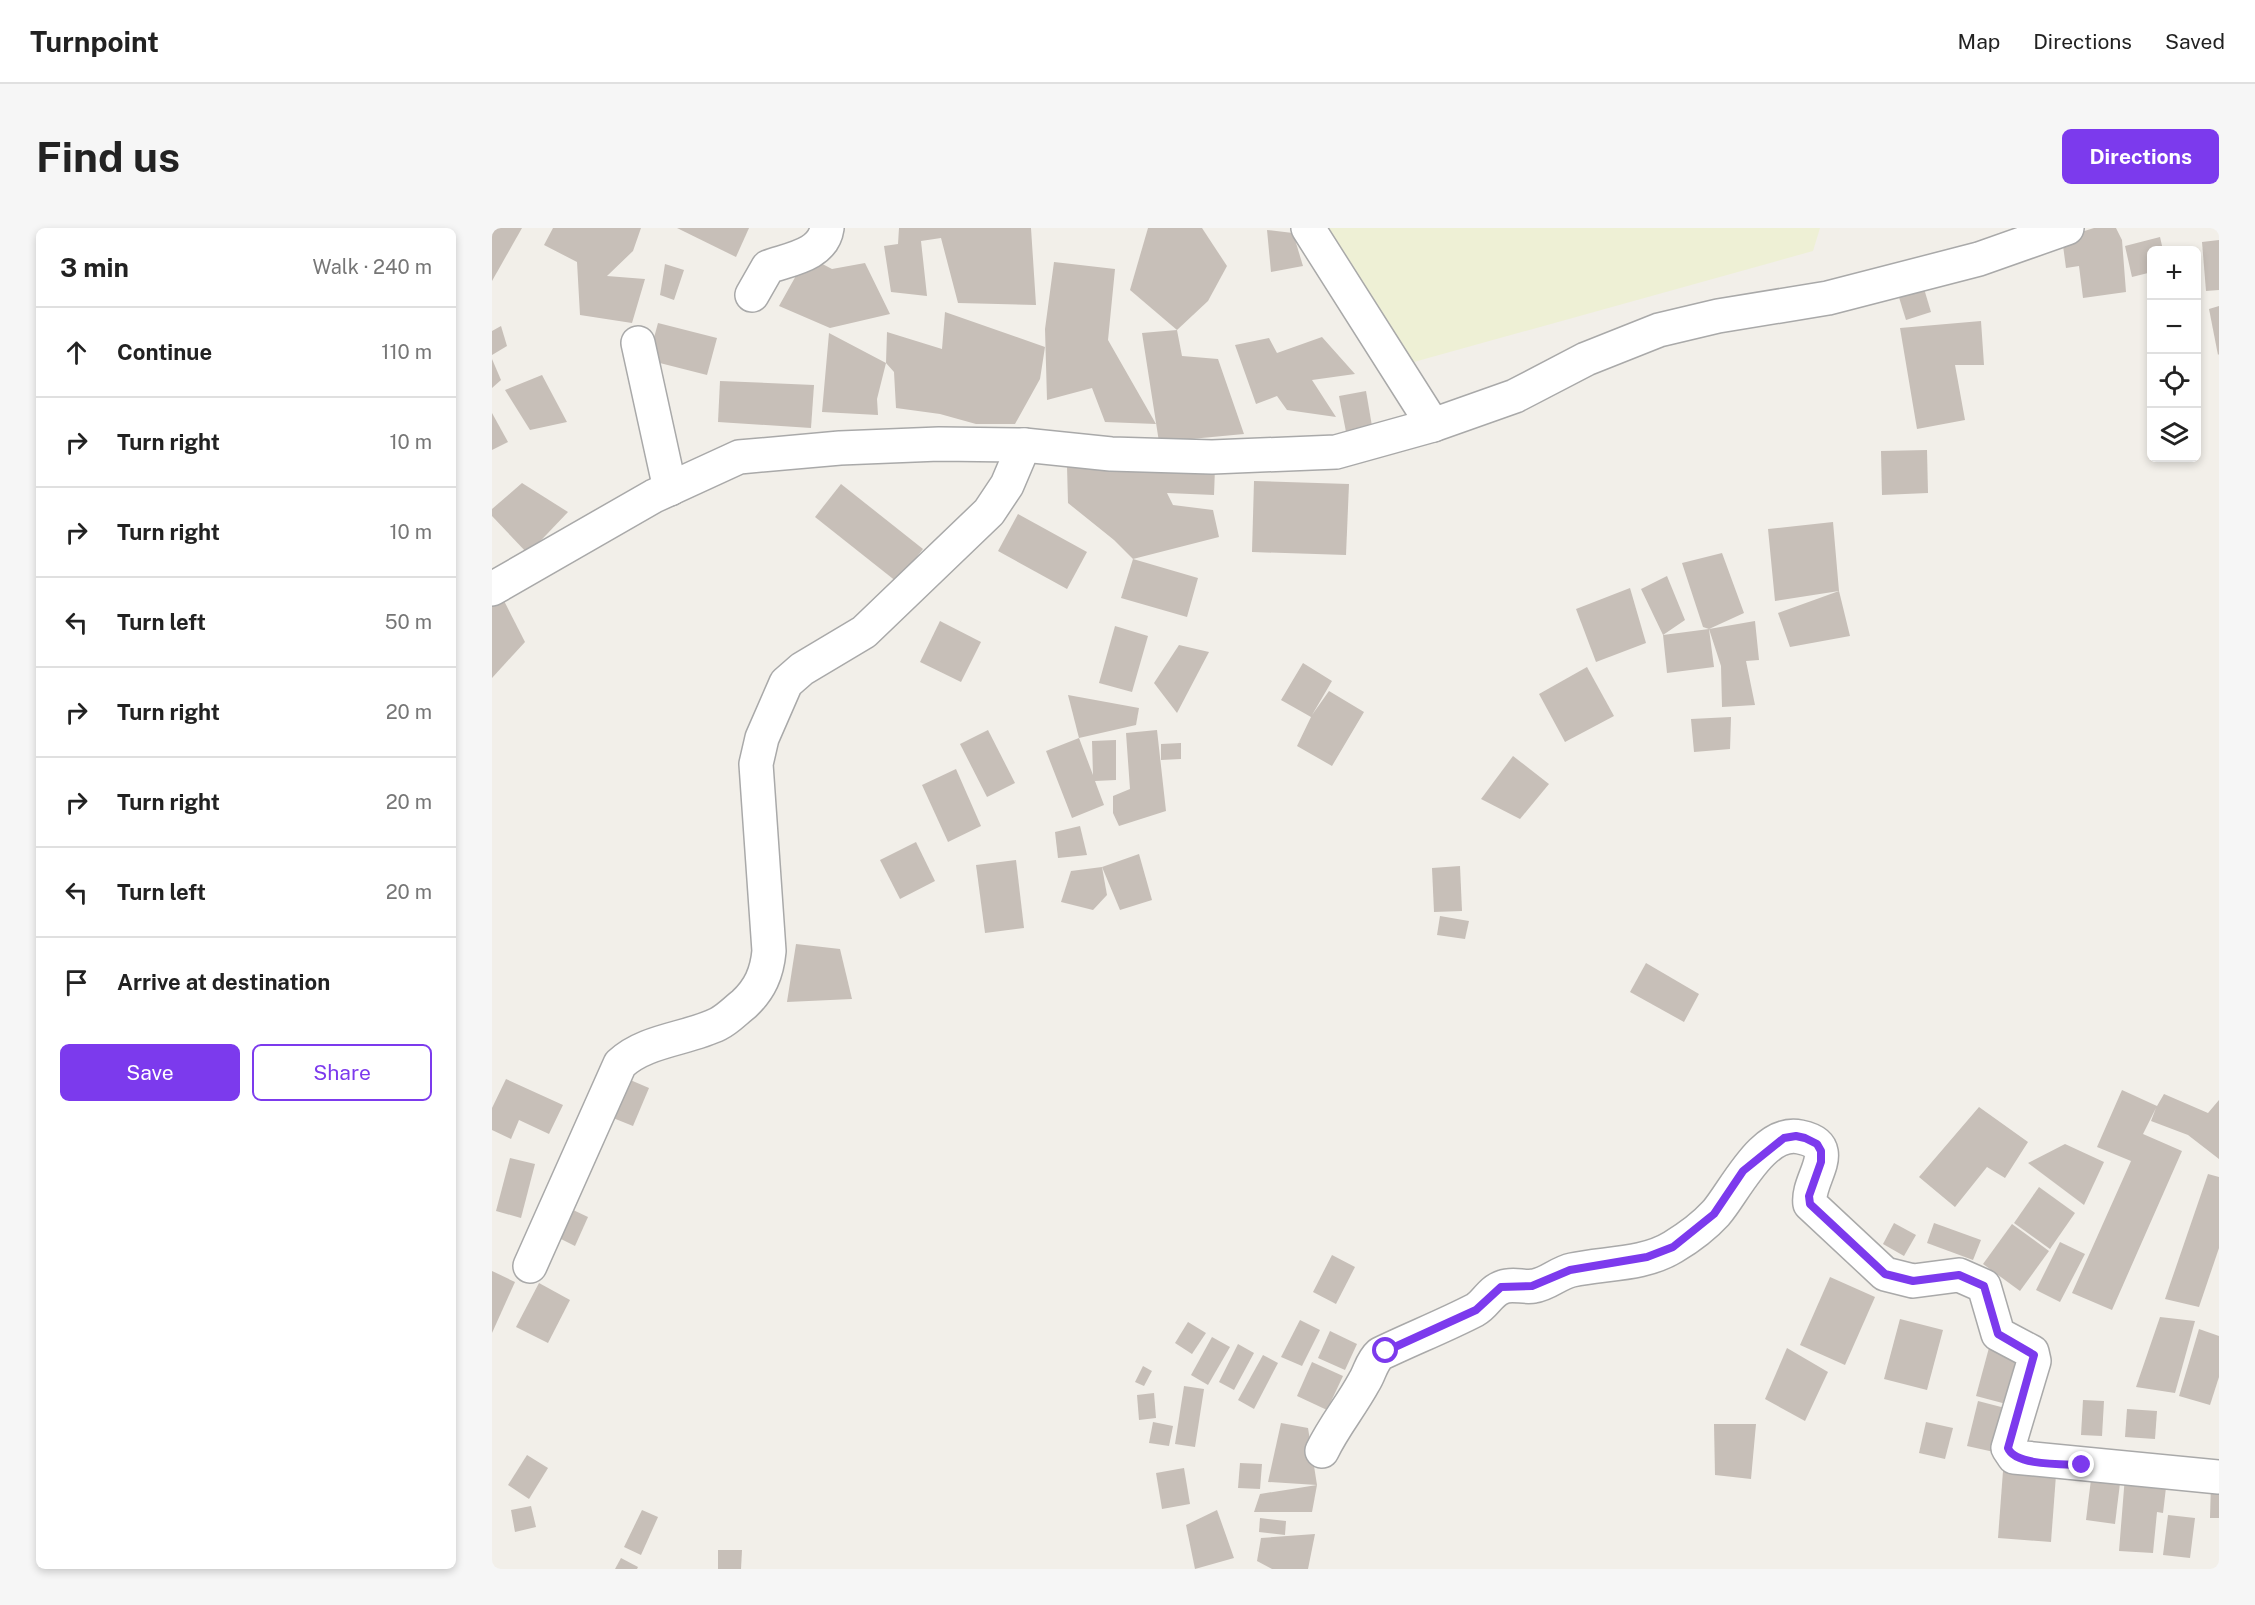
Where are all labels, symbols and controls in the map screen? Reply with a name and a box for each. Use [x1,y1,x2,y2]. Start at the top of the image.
text: Turnpoint [30,25,159,58]
text: Map [1958,29,2000,54]
text: Directions [2033,29,2132,54]
text: Saved [2165,29,2225,54]
button: Directions [2062,129,2219,184]
text: Find us [36,132,180,181]
map controls [2147,246,2201,462]
button: + [2147,246,2201,300]
text: 3 min [60,252,129,283]
text: Walk · 240 m [312,255,432,279]
button: − [2147,300,2201,354]
icon: ahead [60,336,93,369]
text: Continue [117,339,212,365]
text: 110 m [381,340,432,364]
button: locate [2147,354,2201,408]
button: layers [2147,408,2201,462]
icon: right [60,426,93,459]
text: Turn right [117,429,220,455]
text: 10 m [389,430,432,454]
icon: right [60,516,93,549]
text: Turn right [117,519,220,545]
text: 10 m [389,520,432,544]
icon: left [60,606,93,639]
text: Turn left [117,609,206,635]
text: 50 m [385,610,432,634]
icon: right [60,696,93,729]
text: Turn right [117,699,220,725]
text: 20 m [386,700,432,724]
icon: right [60,786,93,819]
text: Turn right [117,789,220,815]
text: 20 m [386,790,432,814]
icon: left [60,876,93,909]
text: Turn left [117,879,206,905]
text: 20 m [386,880,432,904]
icon: arrive [60,966,93,999]
text: Arrive at destination [117,969,330,995]
button: Save [60,1044,240,1101]
button: Share [252,1044,432,1101]
route start [1372,1337,1398,1363]
route end [2068,1451,2094,1477]

